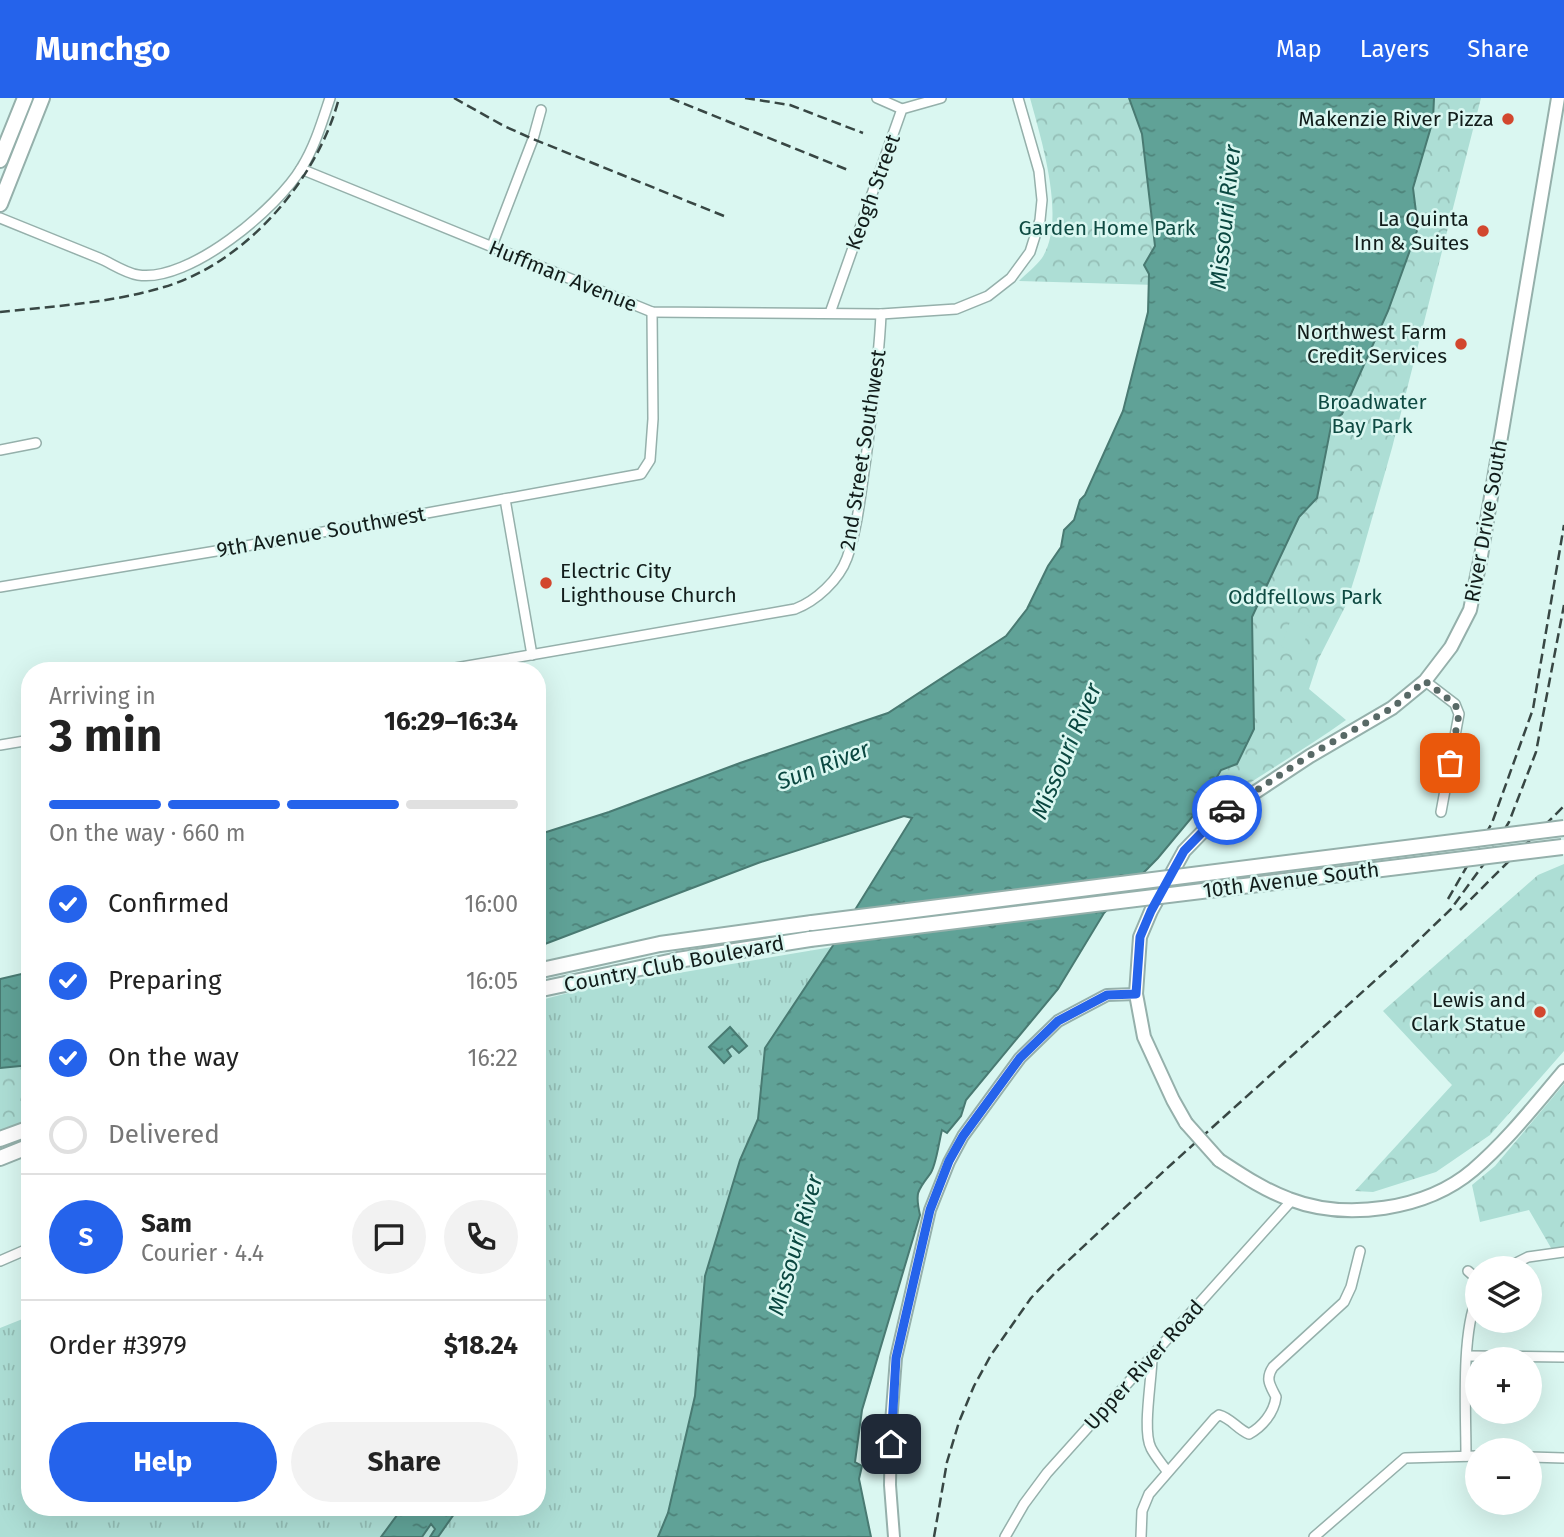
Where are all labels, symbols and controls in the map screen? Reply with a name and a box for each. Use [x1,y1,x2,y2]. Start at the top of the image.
text: Munchgo [35,29,170,69]
text: Map [1276,35,1322,63]
text: Layers [1360,35,1429,63]
text: Share [1467,35,1529,63]
place label: Makenzie River Pizza [1298,106,1494,132]
marker: Makenzie River Pizza [1500,111,1516,127]
street label: Keogh Street [840,130,906,254]
water label: Missouri River [1204,142,1247,290]
place label: La Quinta Inn & Suites [1354,206,1469,256]
park label: Garden Home Park [1019,215,1196,241]
marker: La Quinta Inn & Suites [1475,223,1491,239]
street label: Huffman Avenue [485,234,641,318]
place label: Northwest Farm Credit Services [1296,319,1447,369]
marker: Northwest Farm Credit Services [1453,336,1469,352]
street label: 2nd Street Southwest [834,347,892,552]
park label: Broadwater Bay Park [1317,389,1427,439]
street label: River Drive South [1459,438,1513,604]
street label: 9th Avenue Southwest [215,501,428,563]
place label: Electric City Lighthouse Church [560,558,737,608]
marker: Electric City Lighthouse Church [538,575,554,591]
park label: Oddfellows Park [1228,584,1382,610]
water label: Missouri River [1025,678,1108,823]
text: Arriving in [49,682,156,710]
text: 16:29–16:34 [384,706,518,737]
text: 3 min [49,708,162,763]
pin [1420,733,1480,793]
water label: Sun River [772,734,874,796]
icon: bag [1431,744,1469,782]
courier [1192,775,1262,845]
icon: car [1208,791,1246,829]
text: On the way · 660 m [49,819,245,847]
street label: 10th Avenue South [1201,856,1381,904]
icon: check [49,885,87,923]
text: Confirmed [108,888,229,919]
text: 16:00 [465,890,518,918]
street label: Country Club Boulevard [562,930,786,998]
icon: check [49,962,87,1000]
text: Preparing [108,965,221,996]
text: 16:05 [466,967,518,995]
place label: Lewis and Clark Statue [1411,987,1526,1037]
marker: Lewis and Clark Statue [1532,1004,1548,1020]
icon: check [49,1039,87,1077]
text: On the way [108,1042,239,1073]
text: 16:22 [467,1044,518,1072]
text: Delivered [108,1119,220,1150]
water label: Missouri River [762,1170,829,1318]
button: chat [352,1200,426,1274]
button: phone [444,1200,518,1274]
text: Sam [141,1208,192,1239]
text: S [79,1222,93,1253]
text: Courier · 4.4 [141,1239,264,1267]
map controls [1465,1256,1542,1515]
button: layers [1465,1256,1542,1333]
street label: Upper River Road [1079,1294,1209,1436]
text: Order #3979 [49,1330,187,1361]
text: $18.24 [444,1330,518,1361]
button: + [1465,1347,1542,1424]
pin [861,1414,921,1474]
button: Help [49,1422,277,1502]
button: Share [291,1422,518,1502]
icon: home [872,1425,910,1463]
button: − [1465,1438,1542,1515]

